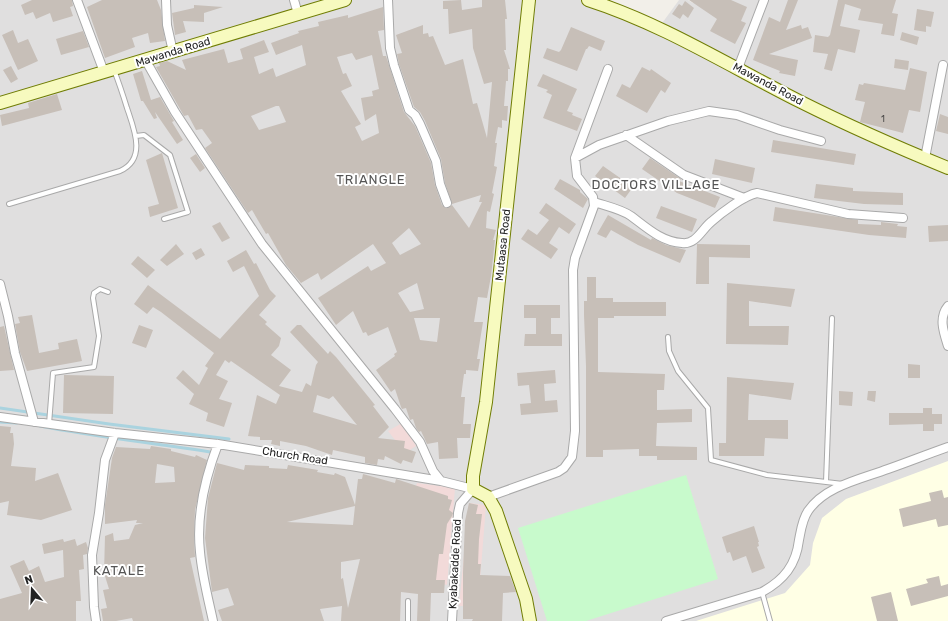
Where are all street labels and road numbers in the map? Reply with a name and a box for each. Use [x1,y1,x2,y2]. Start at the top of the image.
street label: Mawanda Road [134,34,212,70]
street label: Mawanda Road [731,60,805,108]
street label: Mutaasa Road [493,208,513,282]
street label: Church Road [261,444,329,468]
street label: Kyabakadde Road [446,519,464,609]

